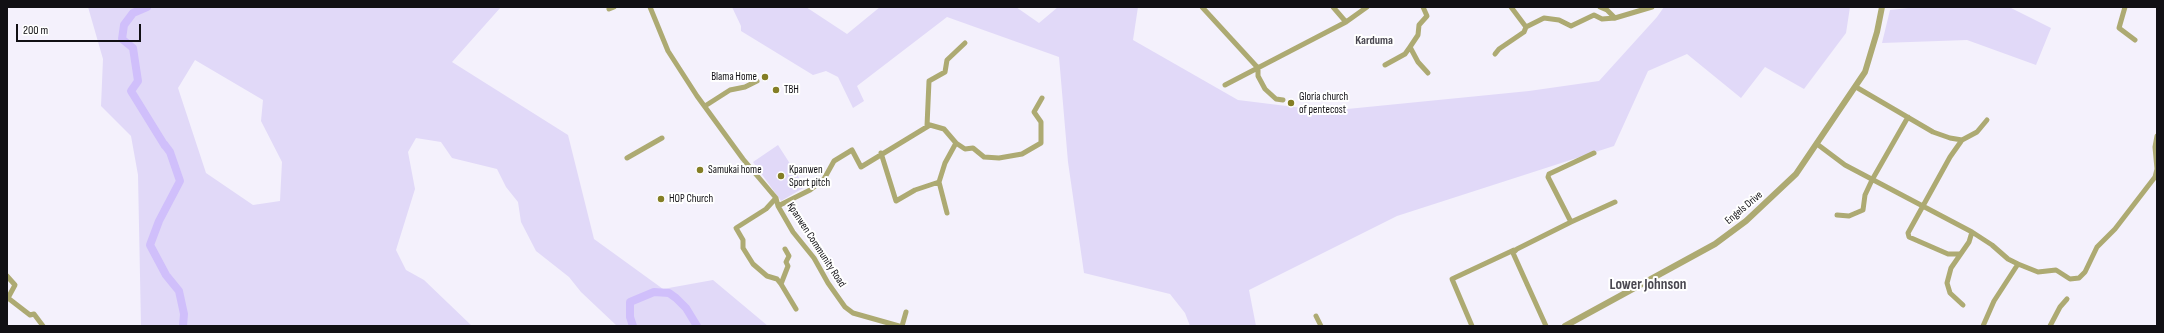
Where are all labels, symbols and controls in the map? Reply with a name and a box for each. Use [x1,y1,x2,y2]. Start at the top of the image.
scale bar [18,16,143,42]
text: 200 m [23,23,48,38]
district label: Karduma [1355,34,1393,48]
place label: Blama Home [711,70,757,84]
marker: Blama Home [760,72,770,82]
place label: TBH [784,83,799,97]
marker: TBH [771,85,781,95]
place label: Gloria church of pentecost [1299,90,1348,116]
marker: Gloria church of pentecost [1286,98,1296,108]
place label: Samukai home [708,163,762,177]
place label: Kpanwen Sport pitch [789,163,830,189]
marker: Samukai home [695,165,705,175]
marker: Kpanwen Sport pitch [776,171,786,181]
street label: Engels Drive [1723,188,1765,228]
place label: HOP Church [669,192,713,206]
marker: HOP Church [656,194,666,204]
street label: Kpanwen Community Road [784,200,848,290]
district label: Lower Johnson [1610,276,1686,294]

